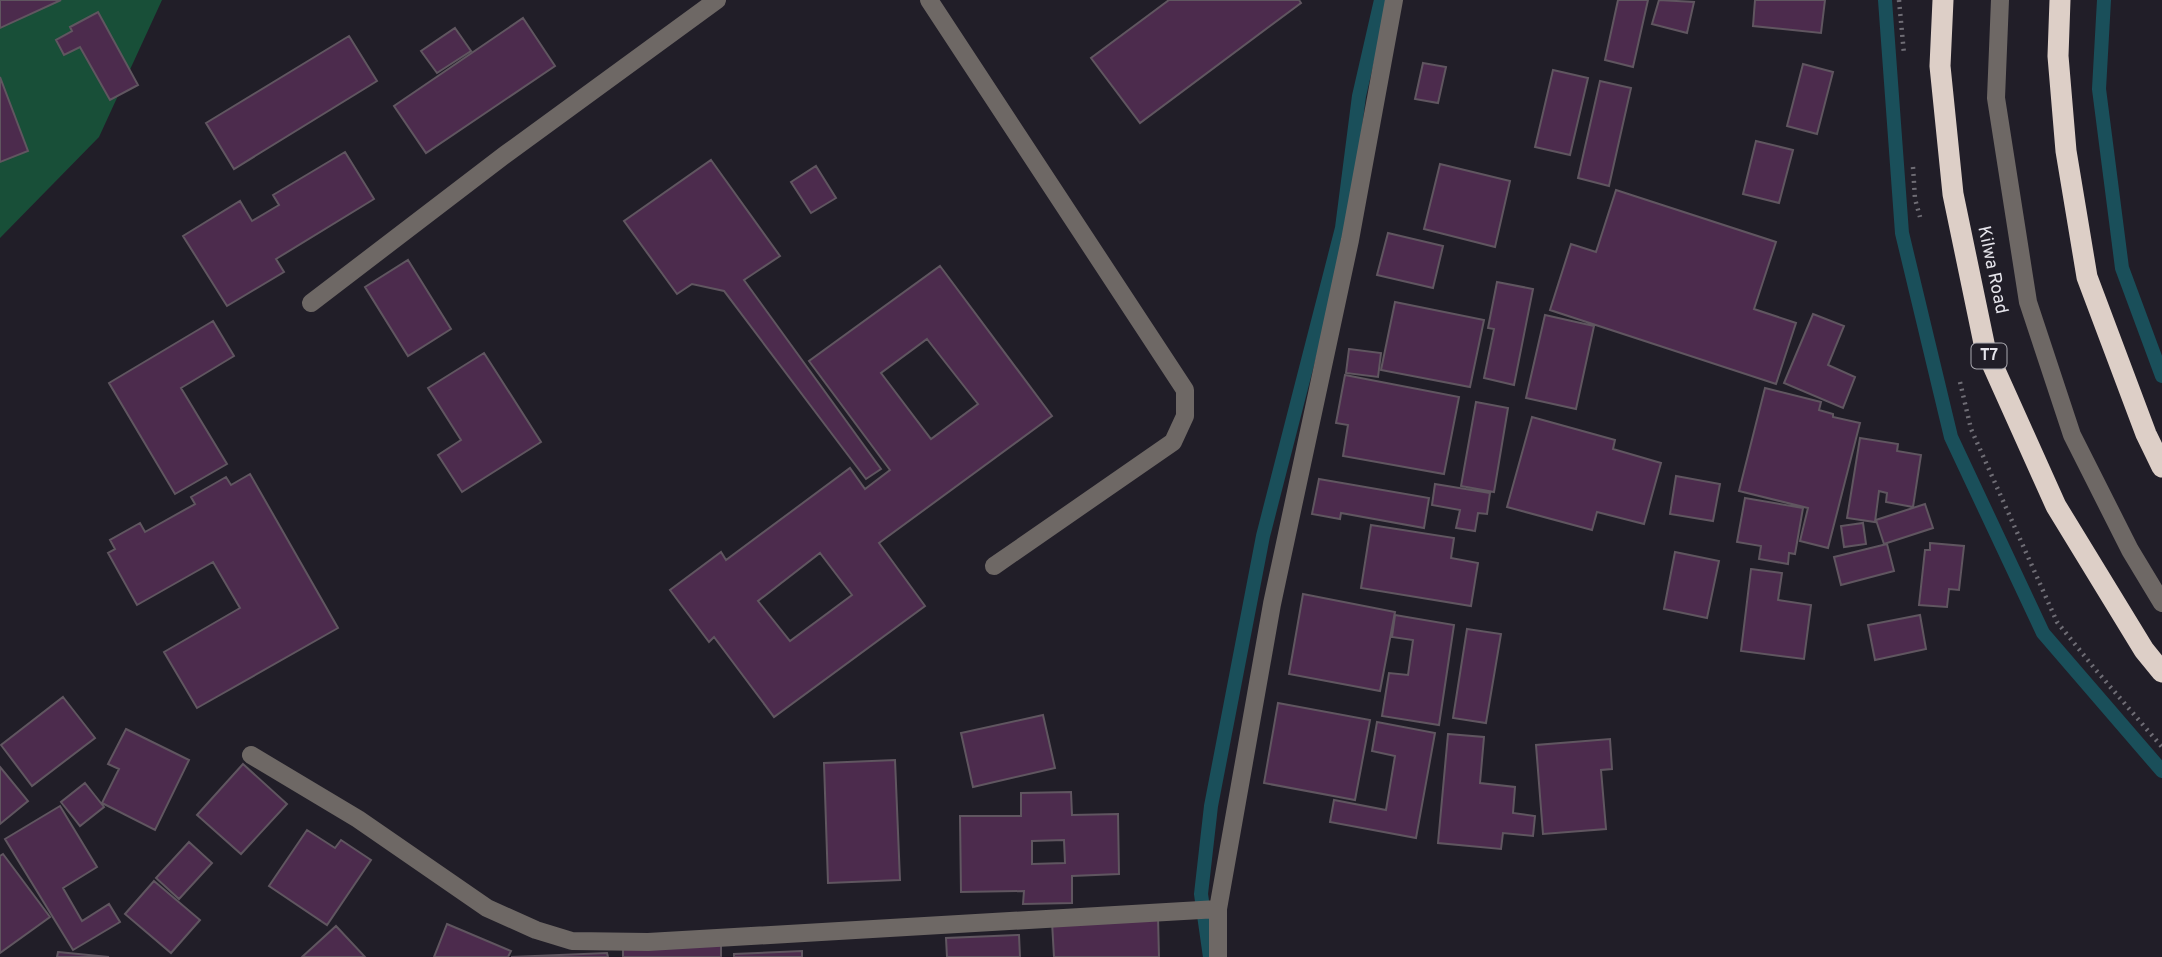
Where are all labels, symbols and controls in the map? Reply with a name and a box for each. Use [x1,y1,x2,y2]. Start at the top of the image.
street label: Kilwa Road [1971,224,2013,316]
road number: T7 [1972,344,2007,368]

